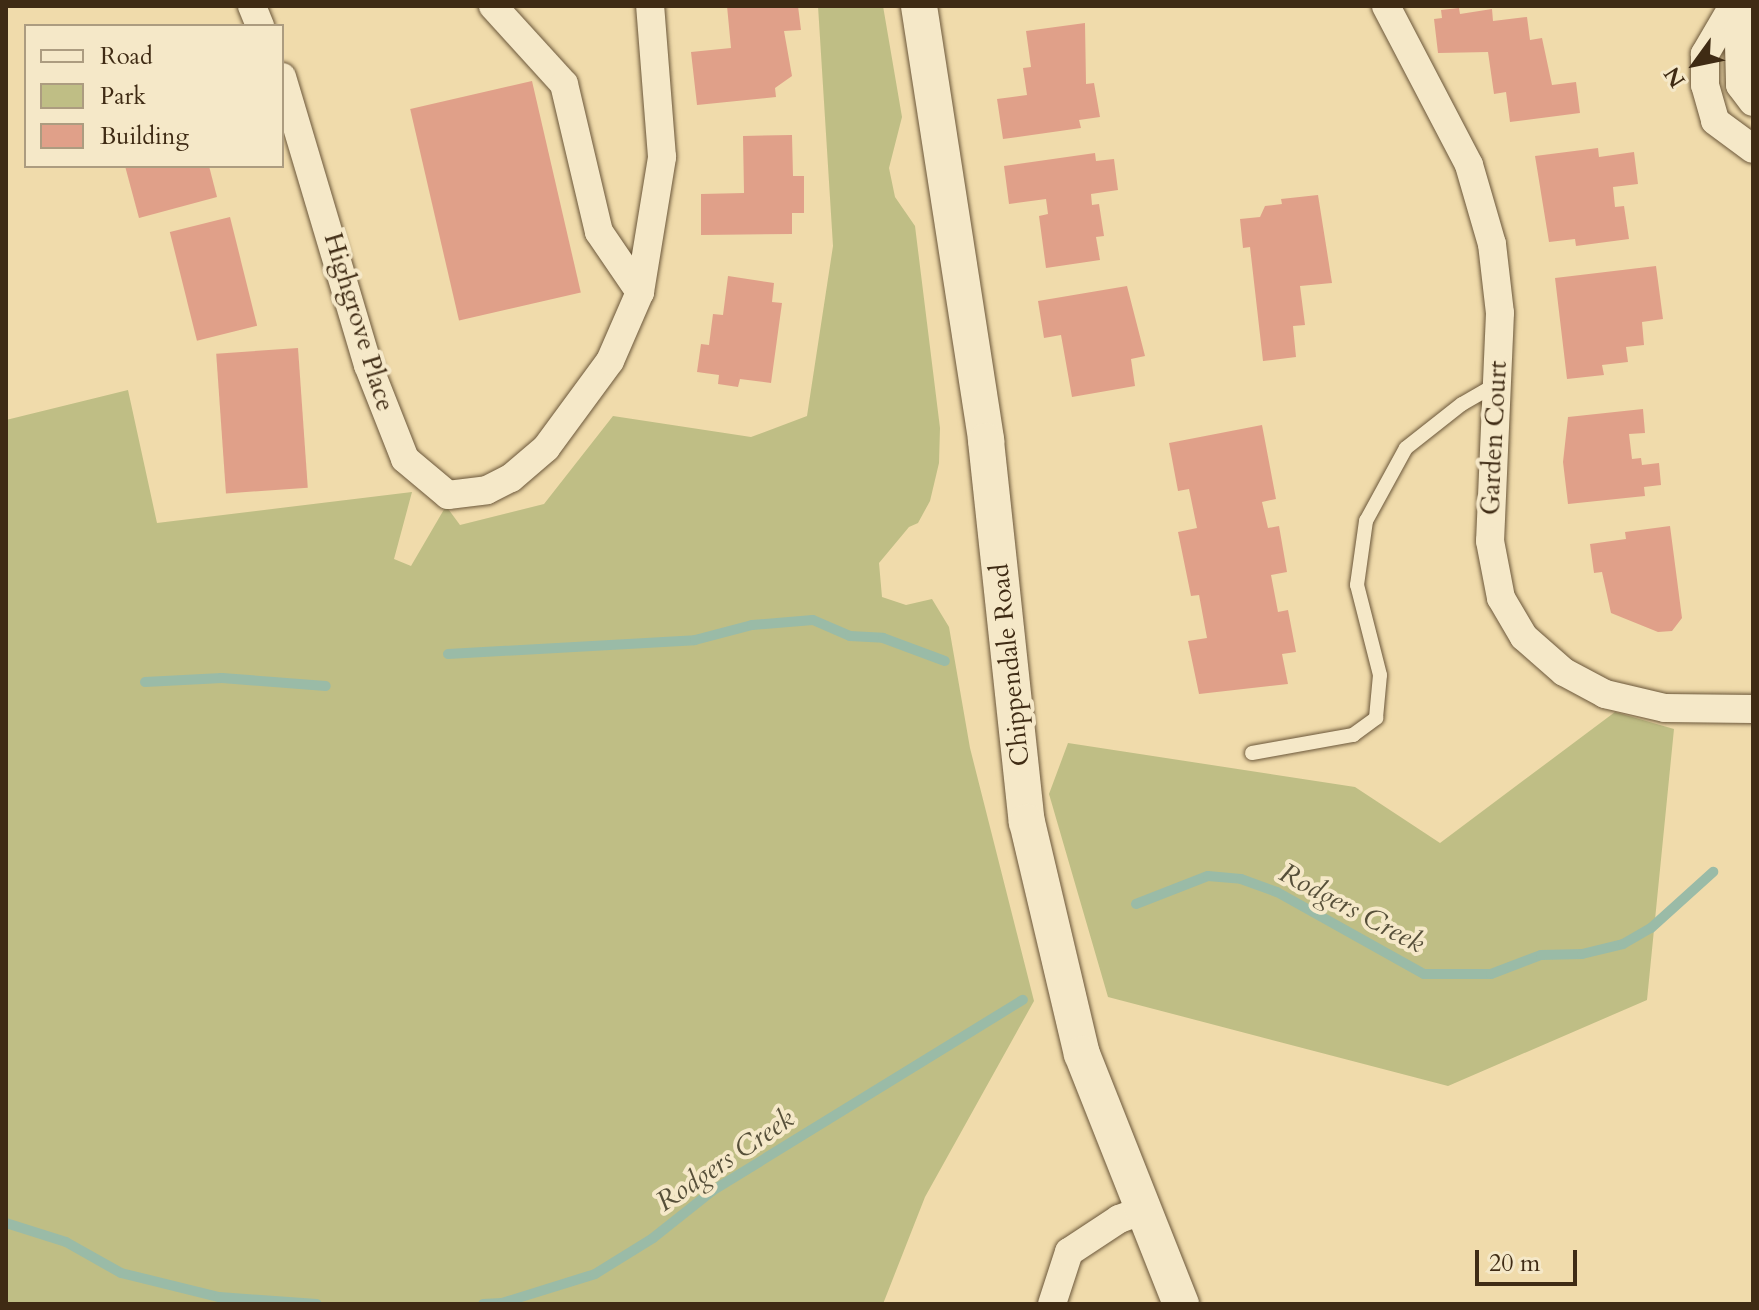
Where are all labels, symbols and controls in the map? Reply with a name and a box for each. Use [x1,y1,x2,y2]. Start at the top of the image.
legend [24,24,284,168]
north arrow [1655,24,1735,104]
text: Road [100,40,153,73]
text: N [1657,61,1693,93]
text: Park [100,80,146,113]
text: Building [100,120,189,153]
street label: Highgrove Place [317,229,401,415]
street label: Garden Court [1474,360,1514,516]
street label: Chippendale Road [984,562,1036,768]
water label: Rodgers Creek [1274,856,1430,960]
water label: Rodgers Creek [650,1102,800,1218]
scale bar [1479,1234,1581,1284]
text: 20 m [1489,1247,1540,1280]

